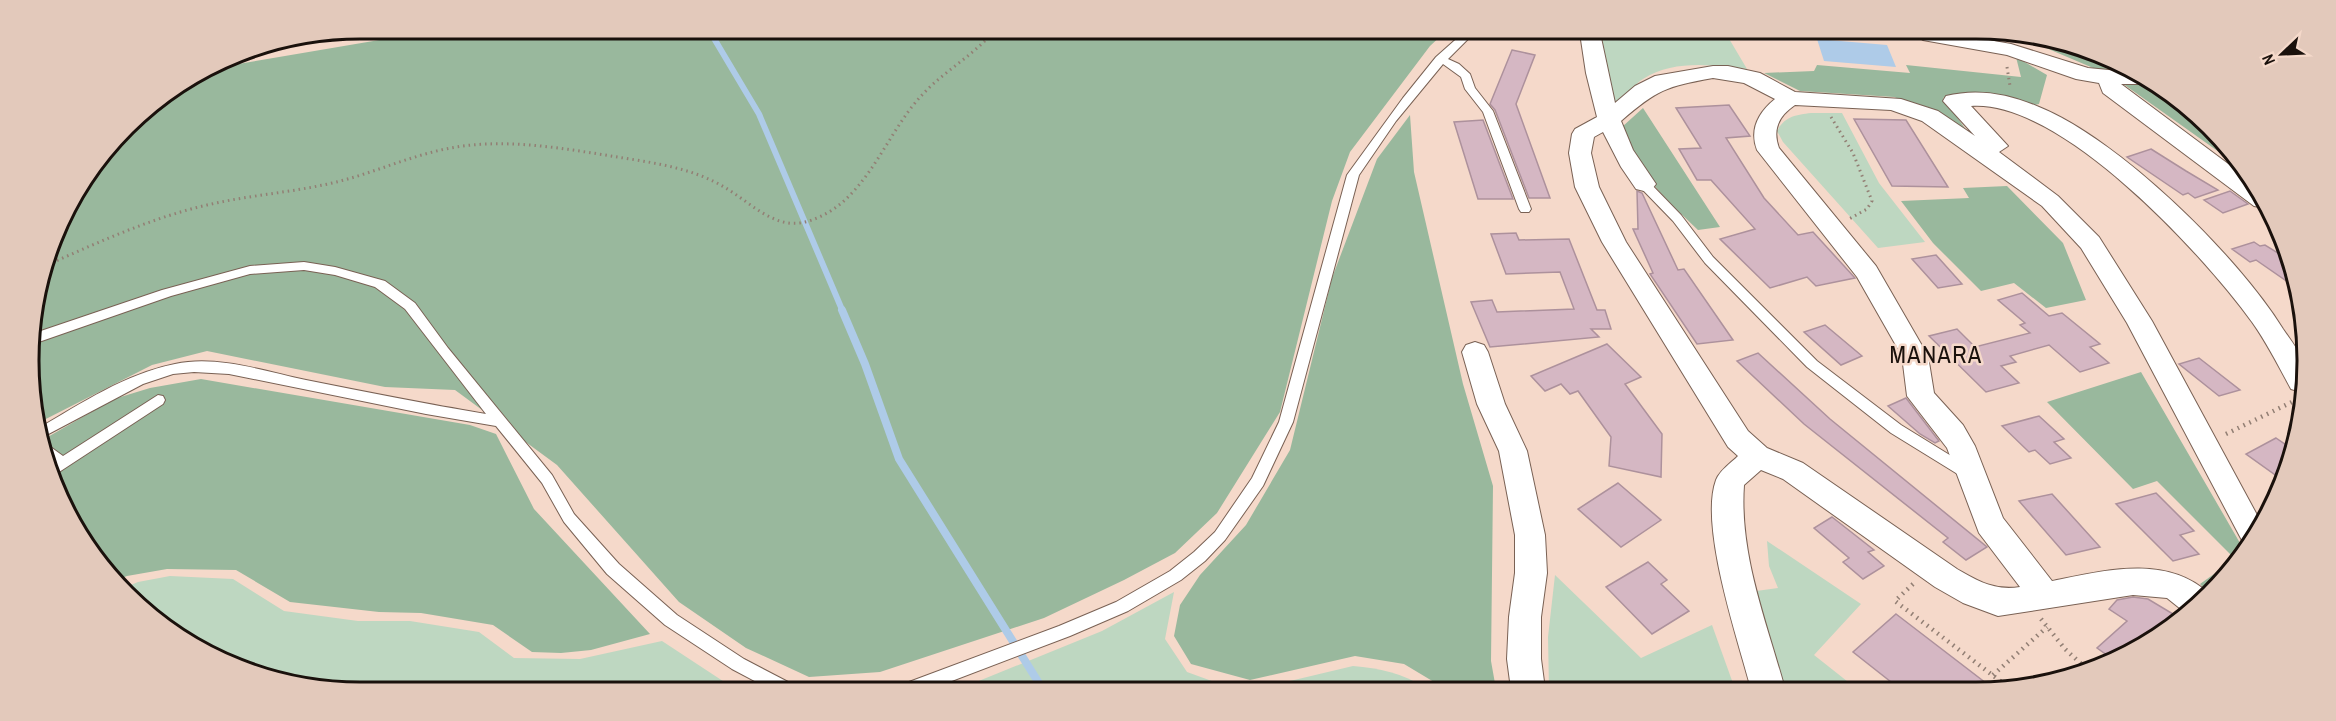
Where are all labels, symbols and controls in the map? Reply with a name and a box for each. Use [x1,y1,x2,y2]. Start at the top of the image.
north arrow [2252,24,2312,84]
text: N [2256,51,2280,69]
district label: MANARA [1889,338,1983,370]

